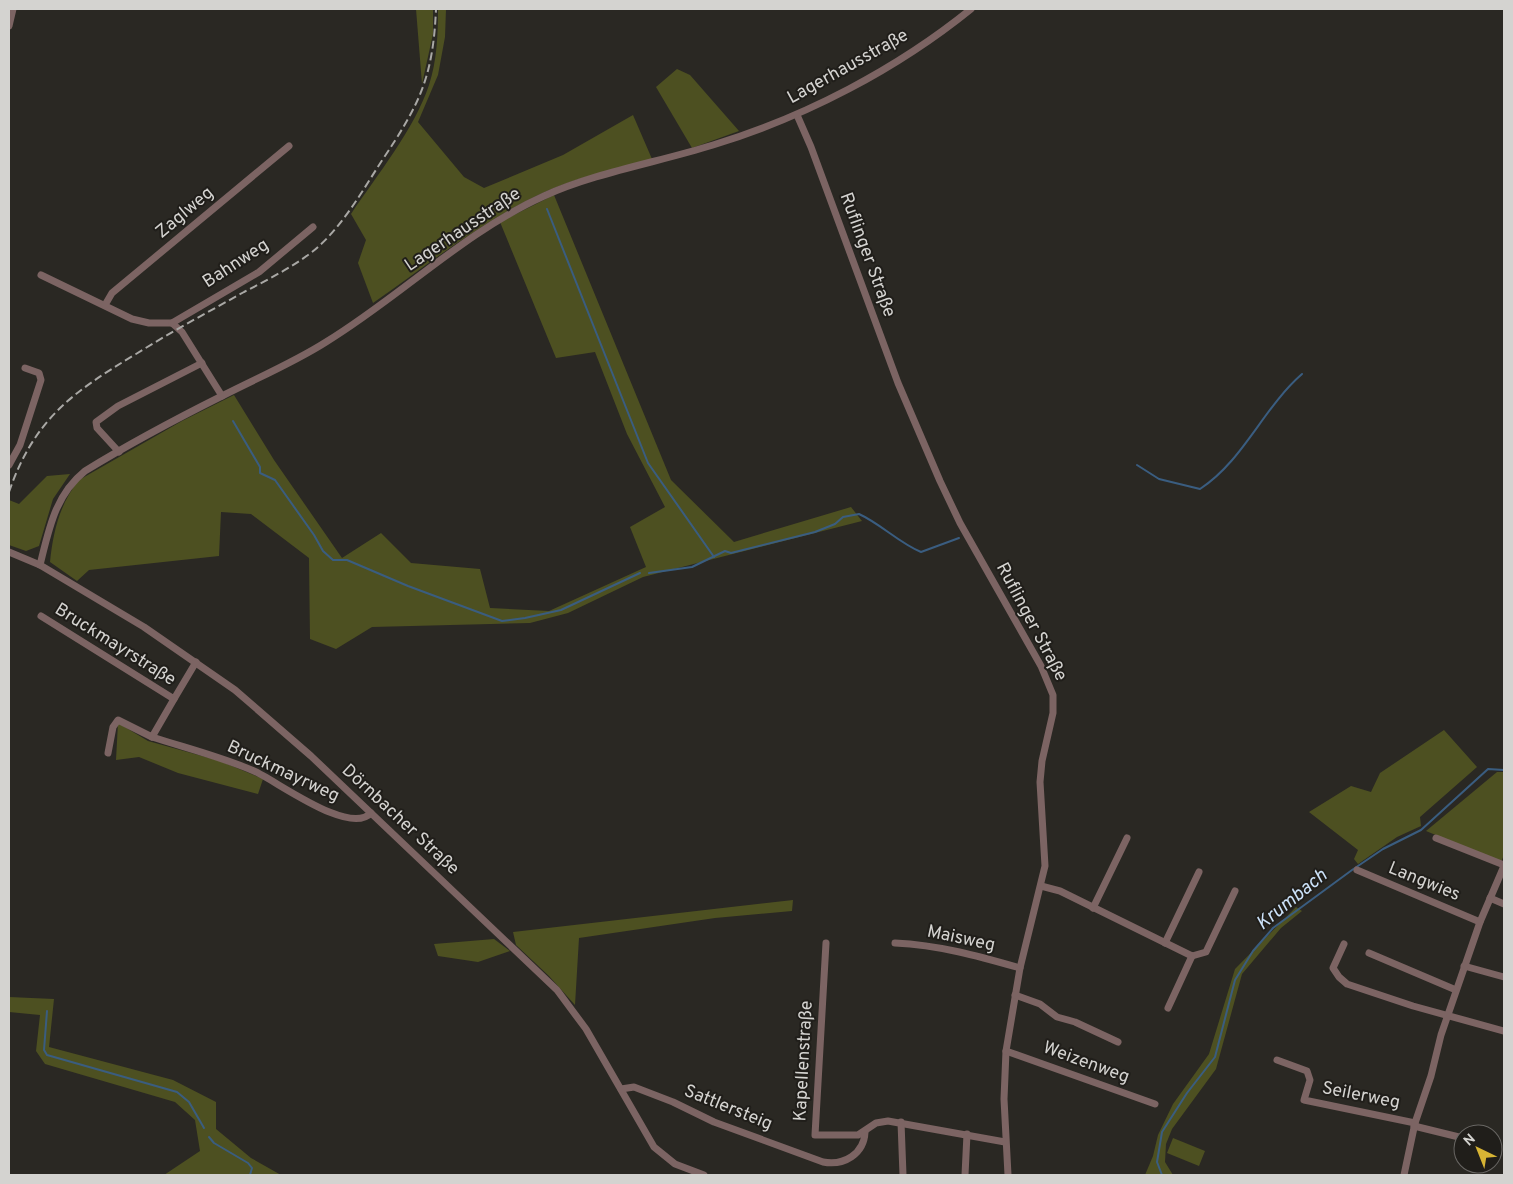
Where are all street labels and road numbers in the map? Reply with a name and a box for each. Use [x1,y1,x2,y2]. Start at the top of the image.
street label: Lagerhausstraße [783,24,913,110]
street label: Zaglweg [151,182,219,244]
street label: Lagerhausstraße [401,183,525,277]
street label: Ruflinger Straße [834,189,900,321]
street label: Bahnweg [198,234,274,294]
street label: Ruflinger Straße [990,559,1072,685]
street label: Bruckmayrstraße [50,598,180,692]
street label: Bruckmayrweg [223,736,343,808]
street label: Dörnbacher Straße [336,760,464,880]
street label: Langwies [1385,857,1463,907]
street label: Maisweg [925,921,997,957]
street label: Kapellenstraße [789,1000,819,1122]
street label: Weizenweg [1040,1037,1132,1089]
street label: Seilerweg [1320,1077,1402,1115]
street label: Sattlersteig [680,1080,776,1136]

